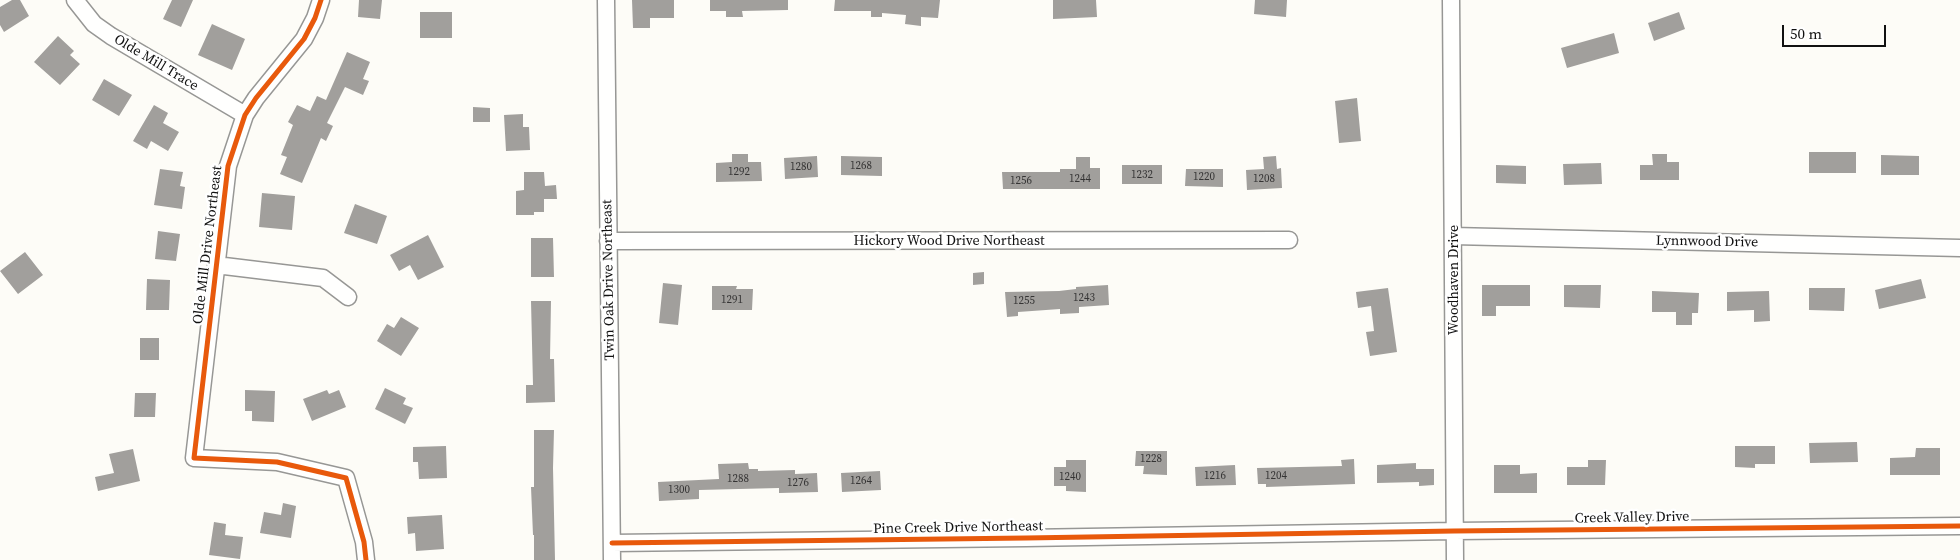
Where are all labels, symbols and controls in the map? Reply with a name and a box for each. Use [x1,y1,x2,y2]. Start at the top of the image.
scale bar [1785,15,1889,47]
text: 50 m [1790,23,1822,44]
street label: Olde Mill Trace [111,31,201,95]
house number: 1268 [850,159,872,173]
house number: 1280 [790,160,812,174]
street label: Olde Mill Drive Northeast [190,165,226,325]
house number: 1292 [728,165,750,179]
house number: 1232 [1131,168,1153,182]
house number: 1220 [1193,170,1215,184]
house number: 1244 [1069,172,1091,186]
house number: 1208 [1253,172,1275,186]
house number: 1256 [1010,174,1032,188]
street label: Twin Oak Drive Northeast [599,199,619,361]
street label: Woodhaven Drive [1446,225,1462,335]
street label: Hickory Wood Drive Northeast [853,233,1045,249]
street label: Lynnwood Drive [1656,233,1758,251]
house number: 1243 [1073,291,1095,305]
house number: 1291 [721,293,743,307]
house number: 1255 [1013,294,1035,308]
house number: 1228 [1140,452,1162,466]
house number: 1216 [1204,469,1226,483]
house number: 1204 [1265,469,1287,483]
house number: 1240 [1059,470,1081,484]
house number: 1288 [727,472,749,486]
house number: 1264 [850,474,872,488]
house number: 1276 [787,476,809,490]
house number: 1300 [668,483,690,497]
street label: Creek Valley Drive [1575,509,1689,527]
street label: Pine Creek Drive Northeast [873,518,1043,538]

